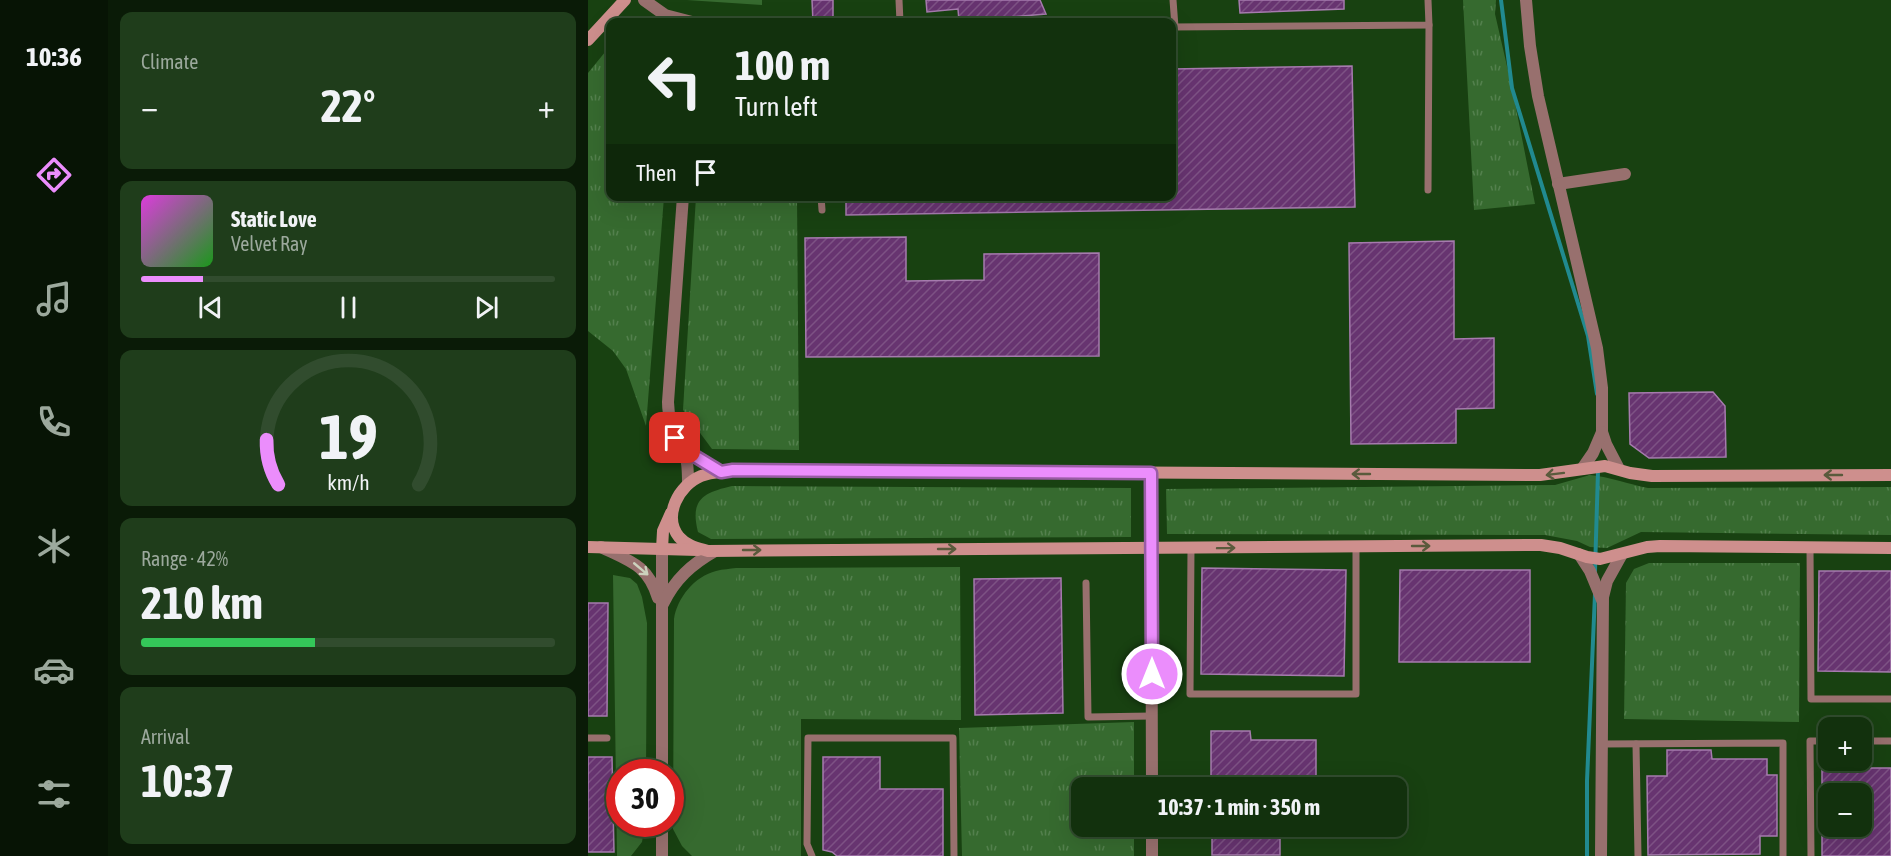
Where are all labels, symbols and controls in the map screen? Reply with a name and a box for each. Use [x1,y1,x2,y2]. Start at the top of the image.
text: 10:36 [26,41,82,72]
text: 100 m [735,41,830,89]
icon: left [636,42,714,120]
text: Climate [141,50,198,73]
text: 22° [321,80,375,132]
text: − [141,87,158,125]
text: + [538,87,555,125]
text: Turn left [735,91,818,122]
icon: directions [33,154,75,196]
icon: arrive [689,156,722,189]
text: Then [636,160,677,186]
text: Static Love [231,206,317,232]
text: Velvet Ray [231,232,308,255]
icon: music [33,278,75,320]
icon: previous [194,291,227,324]
icon: pause [332,291,365,324]
icon: next [470,291,503,324]
icon: phone [33,401,75,443]
text: 19 [319,401,377,472]
pin [649,412,700,463]
icon: arrive [658,421,691,454]
one-way arrow [1351,468,1371,480]
one-way arrow [1546,468,1566,479]
one-way arrow [1823,469,1843,481]
text: km/h [327,470,369,495]
icon: climate [33,525,75,567]
one-way arrow [1411,540,1431,552]
one-way arrow [1216,542,1236,554]
one-way arrow [937,543,957,555]
one-way arrow [742,544,762,556]
text: Range · 42% [141,547,228,570]
one-way arrow [633,562,649,575]
text: 210 km [141,577,263,629]
position arrow [1120,642,1184,706]
icon: car [33,649,75,691]
map controls [1818,717,1872,837]
button: + [1818,717,1872,771]
text: Arrival [141,725,190,748]
text: 10:37 [141,755,235,807]
speed limit sign: 30 [606,759,684,837]
icon: filters [33,773,75,815]
button: − [1818,783,1872,837]
text: 10:37 · 1 min · 350 m [1158,794,1320,820]

